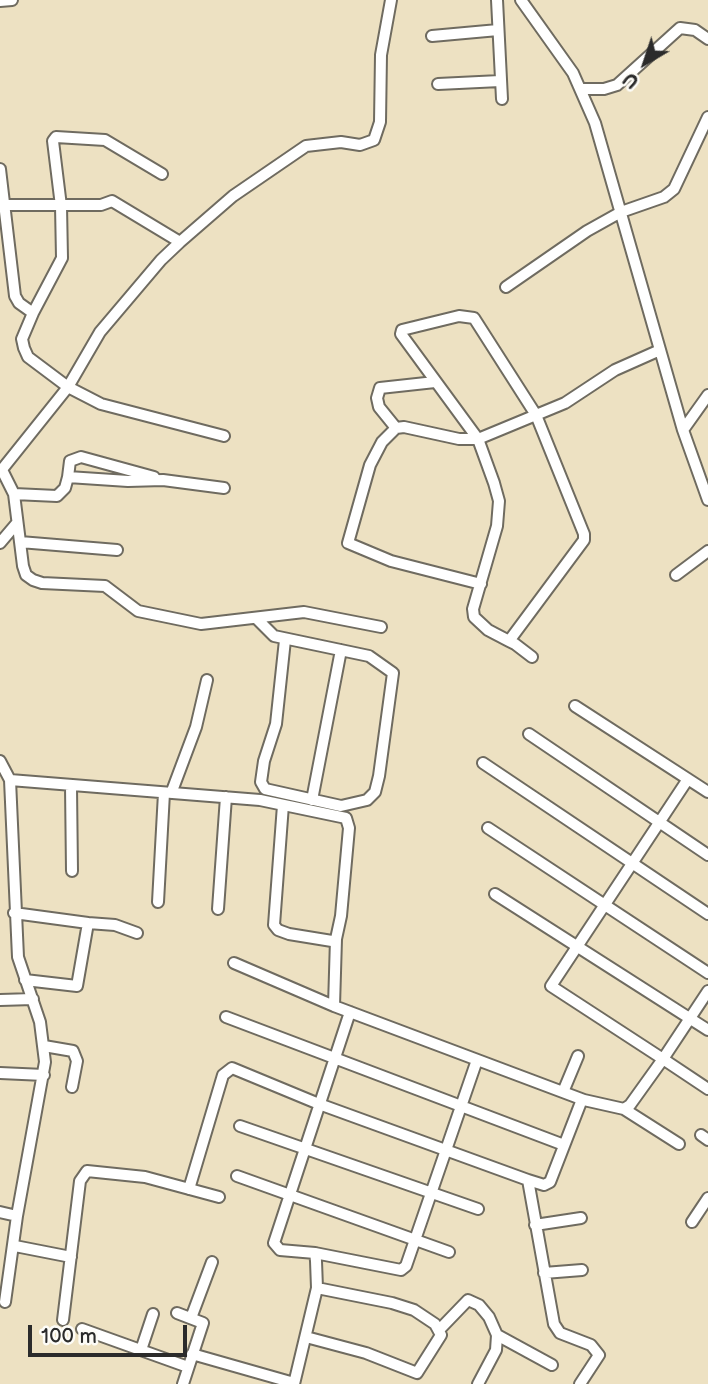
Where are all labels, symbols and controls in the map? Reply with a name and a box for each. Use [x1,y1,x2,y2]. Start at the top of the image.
north arrow [610,28,680,98]
text: U [619,67,644,93]
scale bar [32,1310,191,1354]
text: 100 m [41,1324,97,1349]

